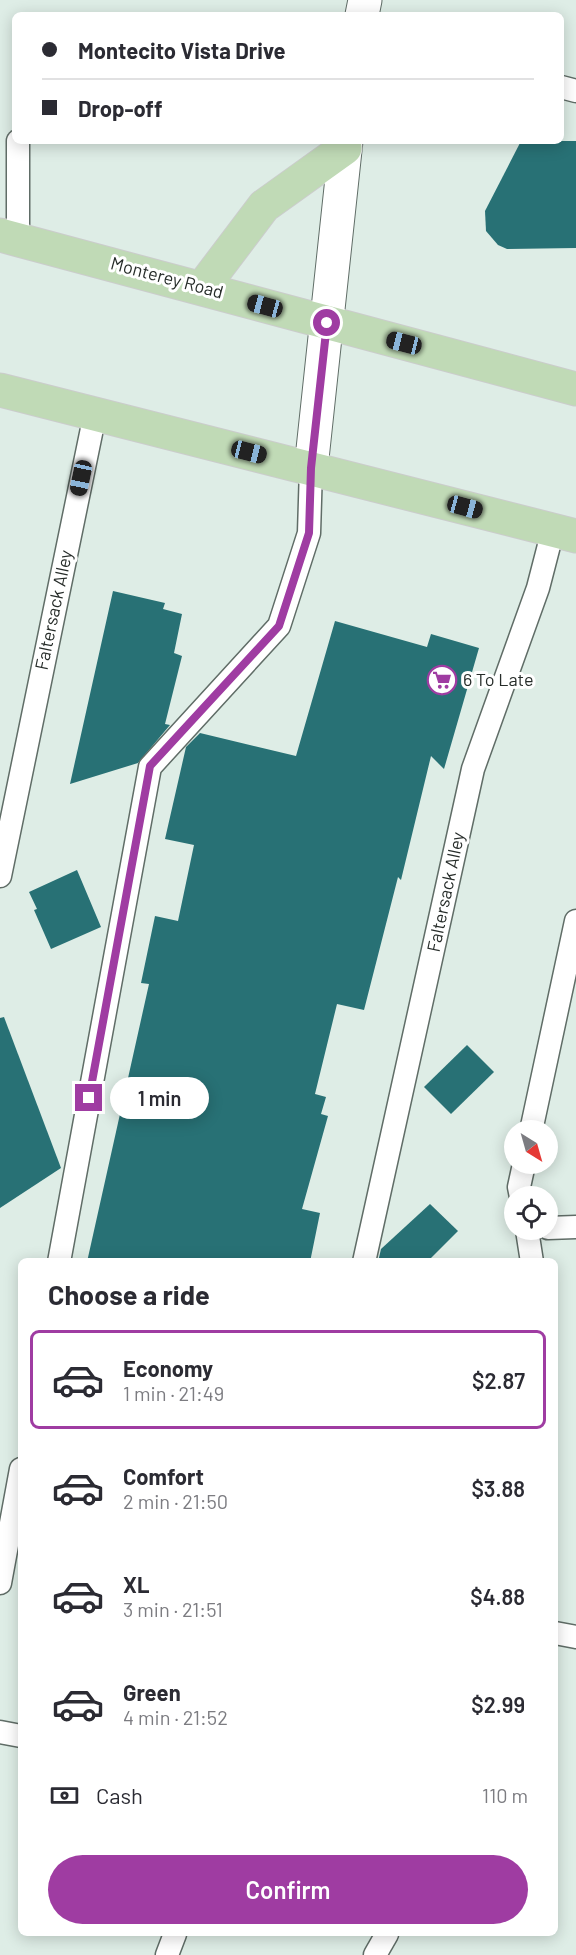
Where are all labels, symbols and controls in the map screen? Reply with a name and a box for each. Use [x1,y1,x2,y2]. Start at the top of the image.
text: Montecito Vista Drive [78,37,286,63]
text: Drop-off [78,95,162,121]
street label: Monterey Road [108,251,226,303]
car [245,293,285,319]
route start [313,309,340,336]
car [384,330,424,356]
car [229,439,269,465]
car [68,459,94,497]
car [445,494,485,520]
street label: Faltersack Alley [30,548,76,672]
supermarket icon: 6 To Late [426,664,458,696]
place label: 6 To Late [463,668,534,690]
street label: Faltersack Alley [422,830,468,954]
callout: 1 min [110,1077,209,1119]
route end [75,1084,102,1111]
text: 1 min [138,1086,181,1110]
north arrow [504,1120,558,1174]
map controls [504,1120,558,1240]
button: locate [504,1186,558,1240]
text: Choose a ride [48,1278,210,1310]
icon: car [51,1353,105,1407]
text: Economy [123,1355,213,1381]
text: $2.87 [472,1367,525,1393]
text: 1 min · 21:49 [123,1381,224,1405]
icon: car [51,1461,105,1515]
text: Comfort [123,1463,204,1489]
text: $3.88 [471,1475,525,1501]
text: 2 min · 21:50 [123,1489,228,1513]
icon: car [51,1569,105,1623]
text: XL [123,1571,149,1597]
text: $4.88 [470,1583,525,1609]
text: 3 min · 21:51 [123,1597,223,1621]
icon: car [51,1677,105,1731]
text: Green [123,1679,181,1705]
text: $2.99 [471,1691,525,1717]
text: 4 min · 21:52 [123,1705,228,1729]
icon: cash [48,1779,81,1812]
text: Cash [96,1782,143,1808]
text: 110 m [482,1783,528,1807]
button: Confirm [48,1855,528,1924]

